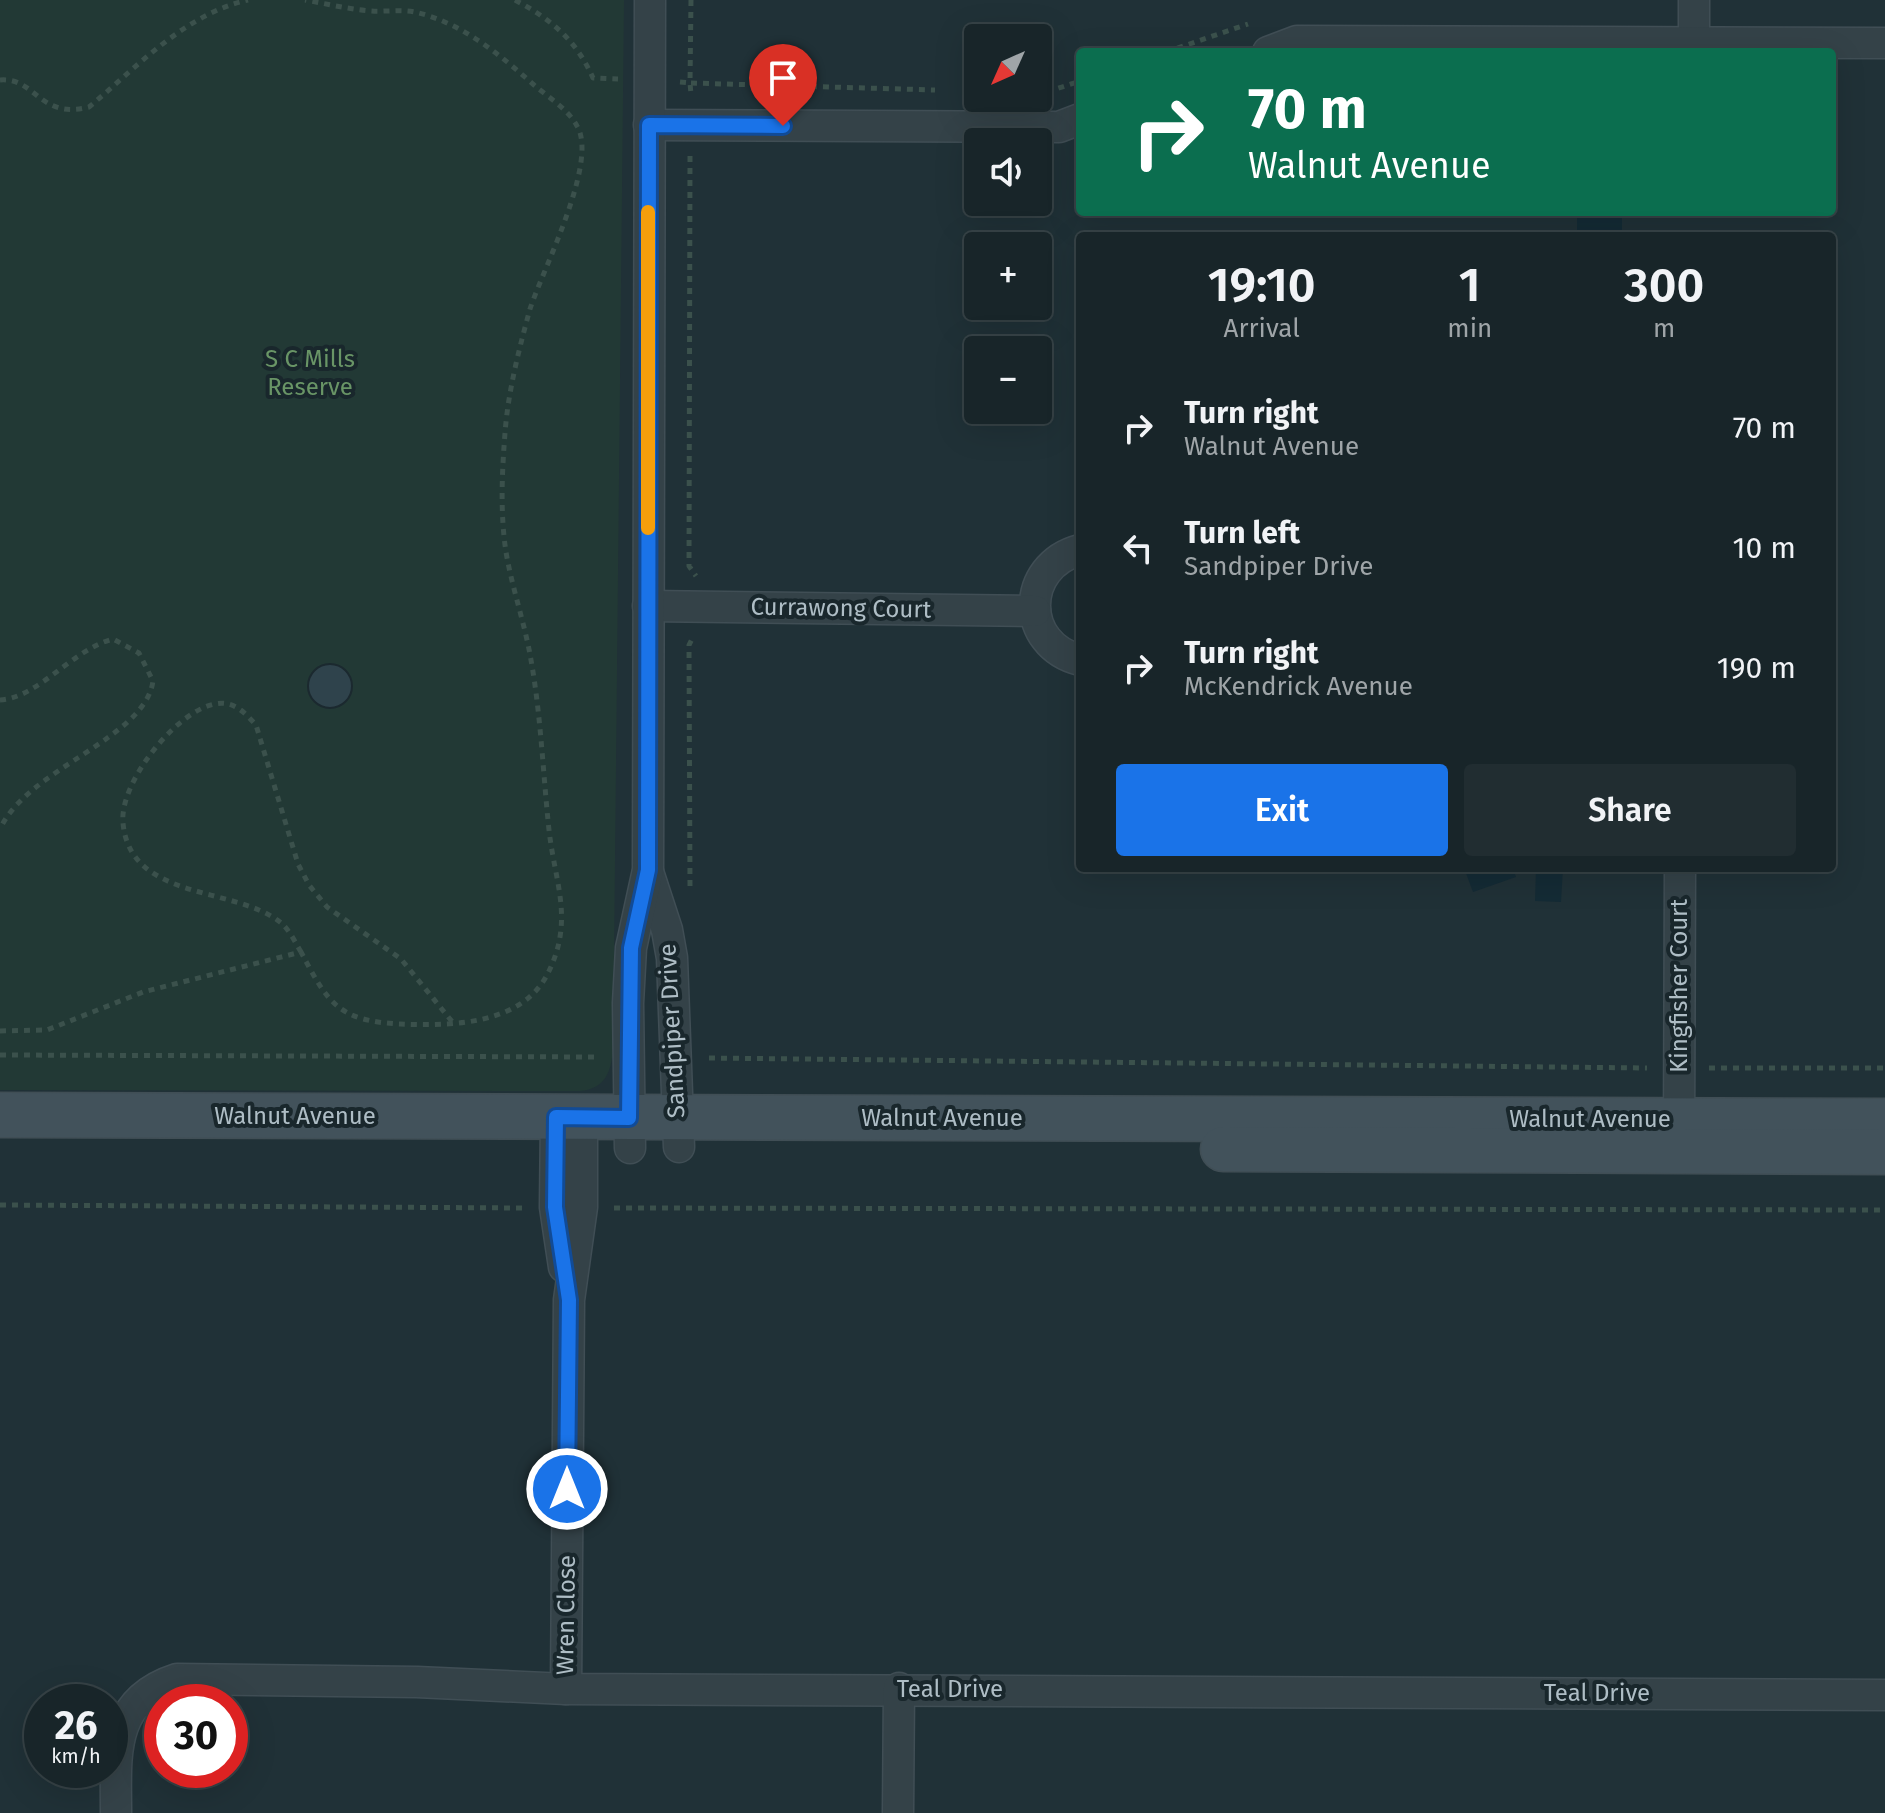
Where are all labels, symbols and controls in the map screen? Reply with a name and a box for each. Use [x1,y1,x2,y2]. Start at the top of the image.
north arrow [964,24,1052,112]
map controls [964,24,1052,424]
pin [749,44,817,126]
icon: arrive [761,56,805,100]
text: 70 m [1248,76,1367,143]
icon: right [1116,80,1220,184]
button: sound [964,128,1052,216]
text: Walnut Avenue [1248,144,1491,188]
button: + [964,232,1052,320]
text: 19:10 [1208,256,1316,314]
text: 1 [1459,256,1481,314]
text: 300 [1624,256,1704,314]
text: Arrival [1224,313,1300,344]
text: min [1447,313,1492,344]
text: m [1653,313,1675,344]
button: − [964,336,1052,424]
park label: S C Mills Reserve [265,345,355,401]
text: Turn right [1184,395,1319,431]
icon: right [1116,406,1160,450]
text: 70 m [1733,410,1796,446]
text: Walnut Avenue [1184,431,1359,462]
text: Turn left [1184,515,1300,551]
icon: left [1116,526,1160,570]
text: 10 m [1733,530,1796,566]
text: Sandpiper Drive [1184,551,1373,582]
street label: Currawong Court [750,592,932,624]
text: Turn right [1184,635,1319,671]
icon: right [1116,646,1160,690]
text: 190 m [1717,650,1796,686]
text: McKendrick Avenue [1184,671,1413,702]
button: Exit [1116,764,1448,856]
button: Share [1464,764,1796,856]
street label: Kingfisher Court [1665,899,1693,1073]
street label: Sandpiper Drive [653,943,691,1119]
street label: Walnut Avenue [214,1102,376,1130]
street label: Walnut Avenue [861,1104,1023,1132]
street label: Walnut Avenue [1509,1105,1671,1133]
position arrow [525,1447,609,1531]
street label: Wren Close [551,1555,581,1675]
street label: Teal Drive [897,1675,1003,1703]
street label: Teal Drive [1544,1679,1650,1707]
speed limit sign: 30 [144,1684,248,1788]
text: 26 [54,1702,98,1750]
text: km/h [51,1744,101,1768]

